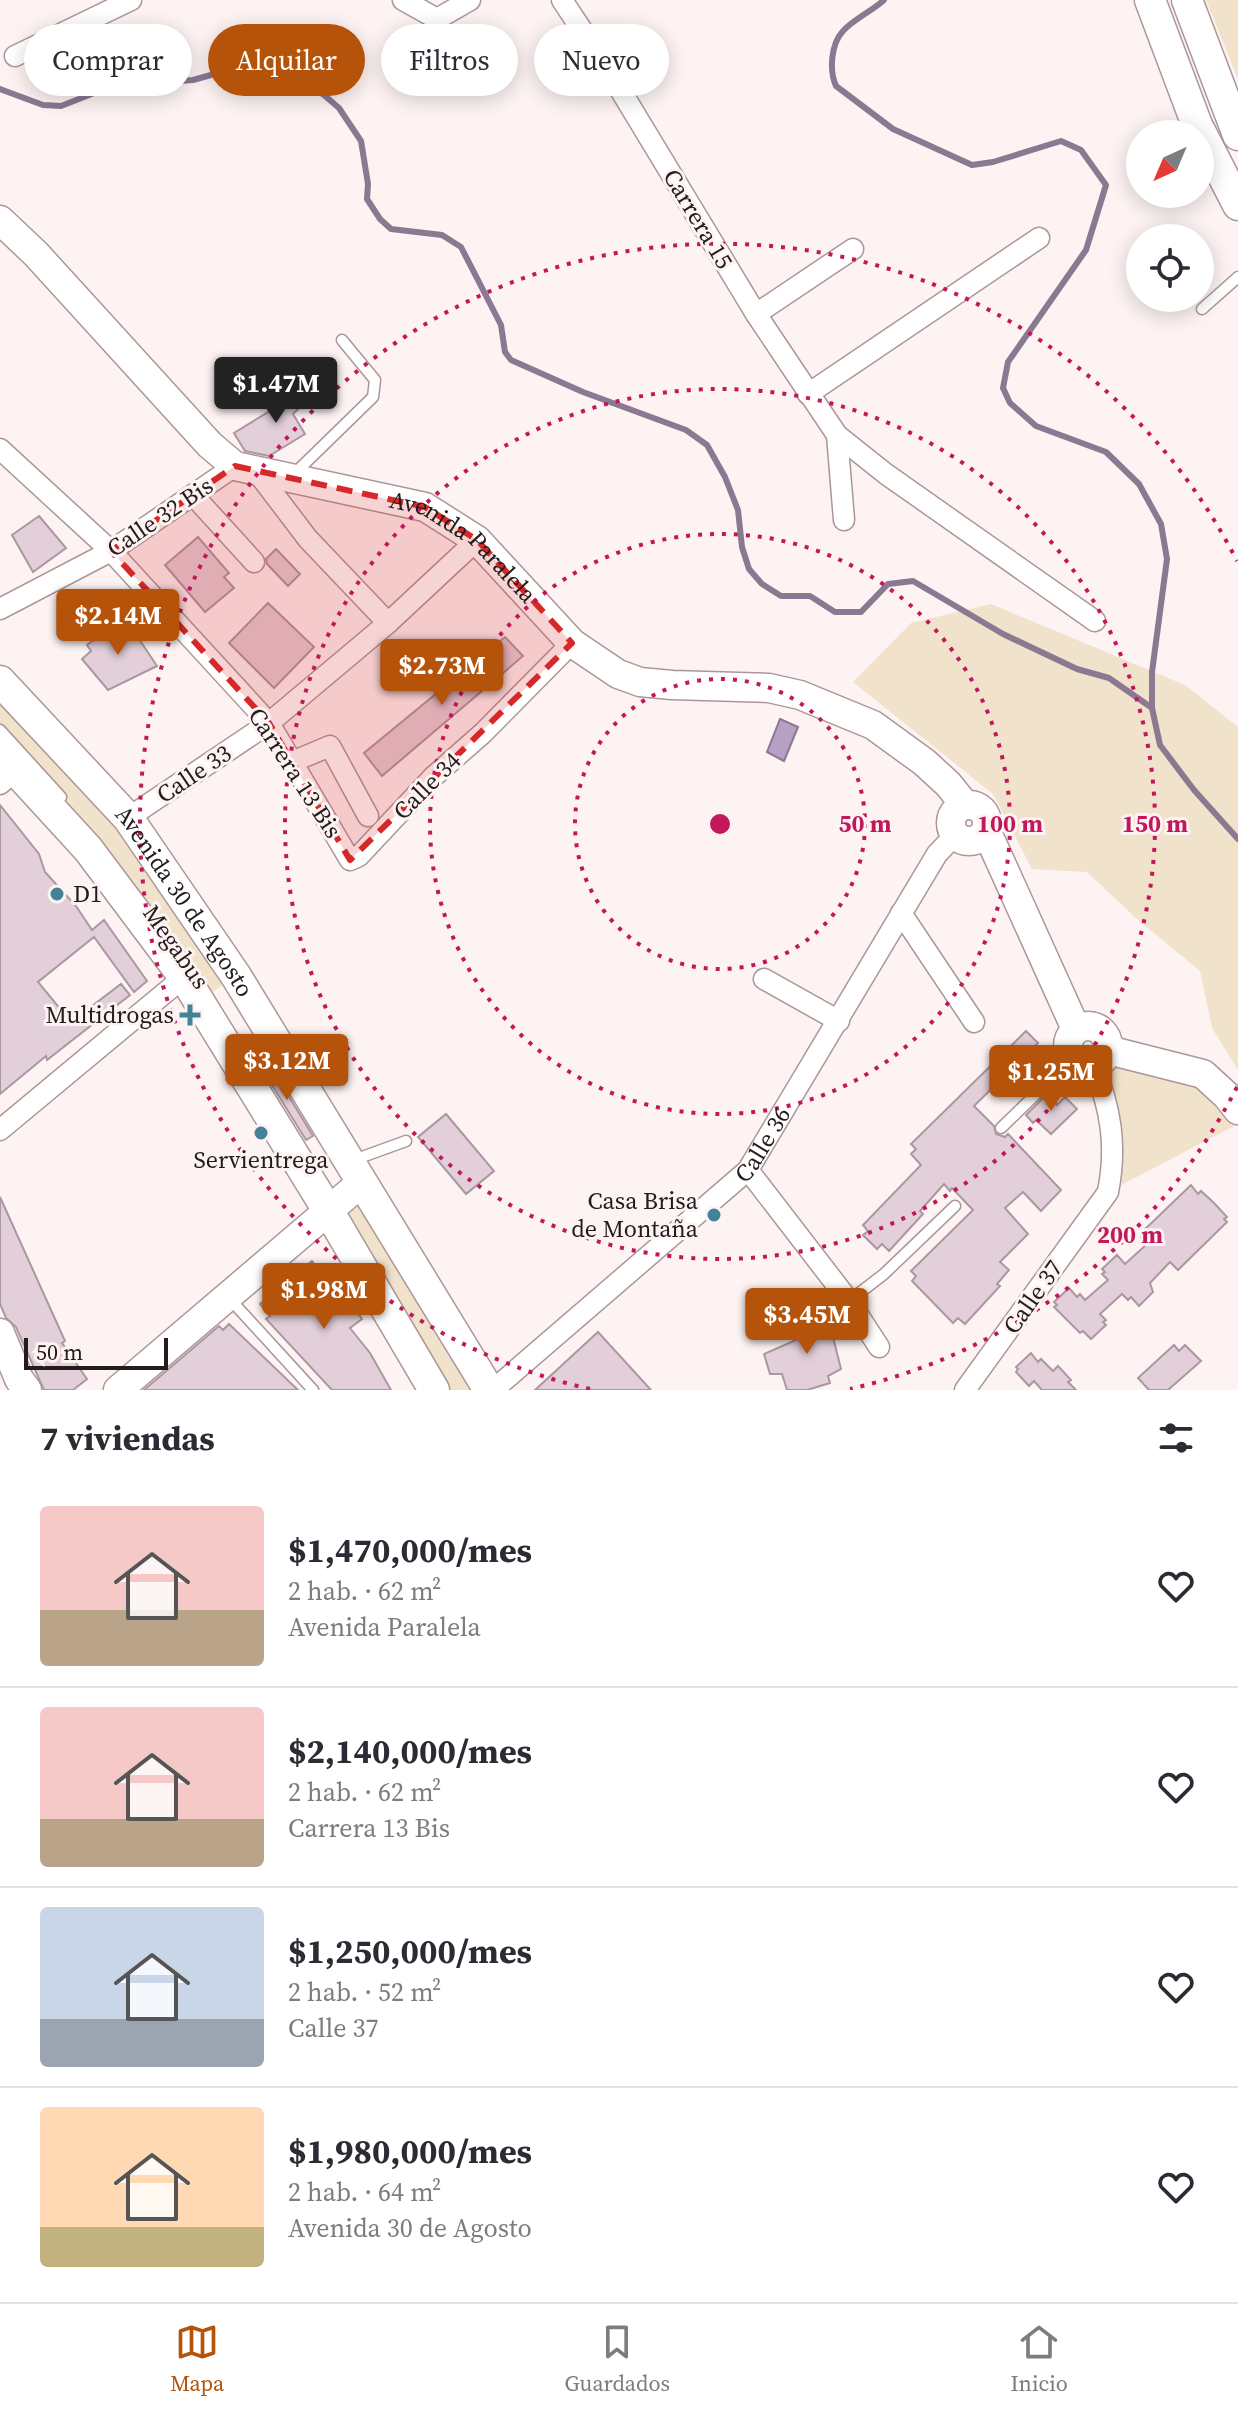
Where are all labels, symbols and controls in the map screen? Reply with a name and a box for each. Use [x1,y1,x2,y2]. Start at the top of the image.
chip: Comprar [24,24,192,96]
chip: Alquilar [208,24,365,96]
chip: Filtros [381,24,518,96]
chip: Nuevo [534,24,669,96]
north arrow [1126,120,1214,208]
map controls [1126,120,1214,312]
street label: Carrera 15 [656,163,741,275]
button: locate [1126,224,1214,312]
pin: $1.47M [211,357,341,425]
text: $1.47M [232,365,320,401]
street label: Calle 32 Bis [100,469,219,564]
street label: Avenida Paralela [387,483,545,611]
pin: $2.14M [53,589,183,657]
text: $2.14M [74,597,162,633]
pin: $2.73M [377,639,507,707]
text: $2.73M [398,647,486,683]
street label: Carrera 13 Bis [241,701,350,844]
street label: Calle 33 [150,737,238,811]
street label: Calle 34 [385,744,468,827]
street label: Avenida 30 de Agosto [108,798,262,1003]
text: 50 m [839,807,892,840]
text: 100 m [977,807,1043,840]
text: 150 m [1122,807,1188,840]
centre of rings [706,810,734,838]
place label: D1 [73,877,102,910]
marker: D1 [48,885,66,903]
street label: Megabus [135,898,217,995]
place label: Multidrogas [45,998,174,1031]
marker: Multidrogas [181,1006,199,1024]
pin: $3.12M [222,1034,352,1102]
text: $3.12M [243,1042,331,1078]
pin: $1.25M [986,1045,1116,1113]
text: $1.25M [1007,1053,1095,1089]
street label: Calle 36 [727,1100,798,1190]
marker: Servientrega [252,1124,270,1142]
place label: Servientrega [194,1143,329,1176]
place label: Casa Brisa de Montaña [571,1184,699,1245]
marker: Casa Brisa de Montaña [705,1206,723,1224]
text: 200 m [1097,1218,1163,1251]
street label: Calle 37 [995,1253,1070,1340]
pin: $1.98M [259,1263,389,1331]
text: $1.98M [280,1271,368,1307]
pin: $3.45M [742,1288,872,1356]
text: $3.45M [763,1296,851,1332]
scale bar [24,1334,168,1370]
text: 50 m [36,1337,83,1367]
text: 7 viviendas [40,1415,215,1461]
icon: filters [1154,1416,1198,1460]
text: $1,470,000/mes [288,1527,532,1573]
icon: home [104,1538,200,1634]
icon: heart [1154,1564,1198,1608]
text: 2 hab. · 62 m² [288,1573,441,1609]
text: Avenida Paralela [288,1609,481,1645]
text: $2,140,000/mes [288,1728,532,1774]
icon: home [104,1739,200,1835]
icon: heart [1154,1765,1198,1809]
text: 2 hab. · 62 m² [288,1774,441,1810]
text: Carrera 13 Bis [288,1810,450,1846]
text: $1,250,000/mes [288,1928,532,1974]
icon: home [104,1939,200,2035]
icon: heart [1154,1965,1198,2009]
text: 2 hab. · 52 m² [288,1974,441,2010]
text: Calle 37 [288,2010,378,2046]
text: $1,980,000/mes [288,2128,532,2174]
icon: home [104,2139,200,2235]
icon: heart [1154,2165,1198,2209]
text: 2 hab. · 64 m² [288,2174,441,2210]
text: Avenida 30 de Agosto [288,2210,532,2246]
tab: Mapa [170,2320,224,2398]
tab: Guardados [565,2320,670,2398]
tab: Inicio [1010,2320,1068,2398]

